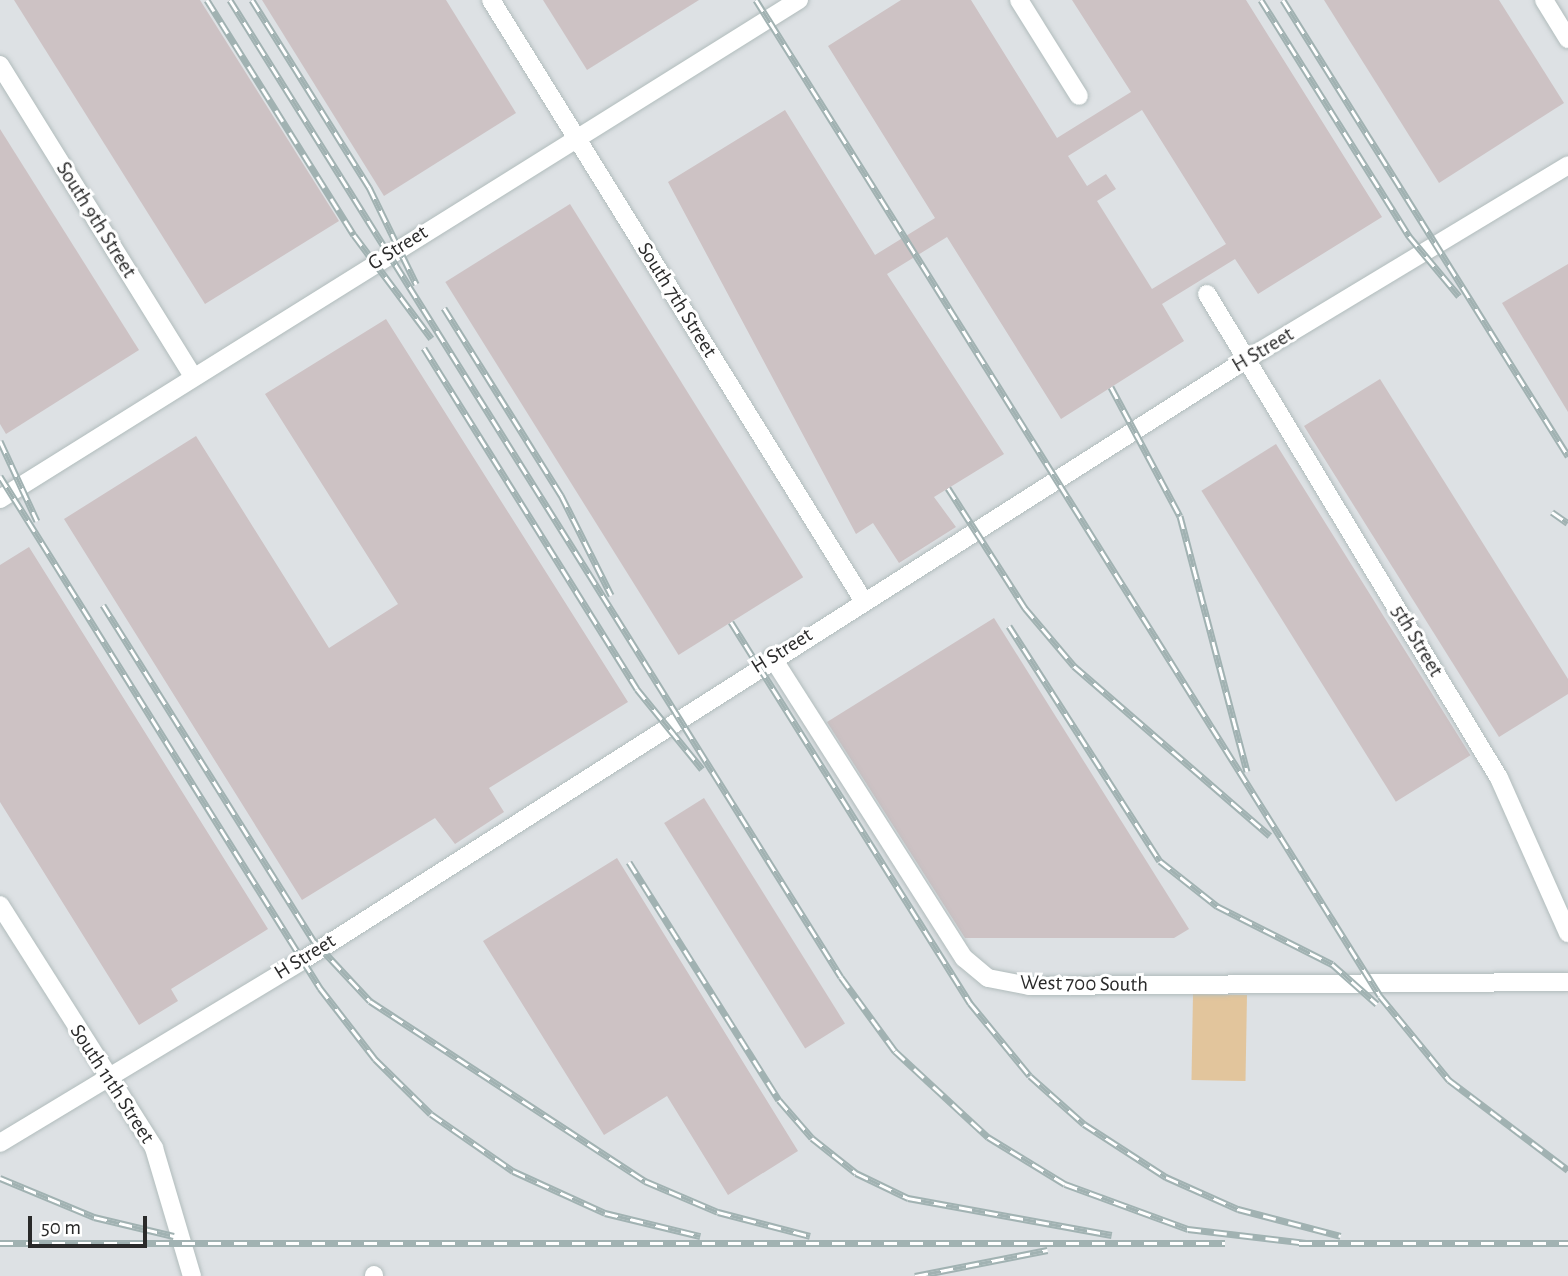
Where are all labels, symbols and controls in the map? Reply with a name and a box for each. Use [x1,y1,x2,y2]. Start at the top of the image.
street label: South 9th Street [50,157,142,283]
street label: G Street [364,220,432,276]
street label: South 7th Street [632,238,722,362]
street label: H Street [1228,322,1298,378]
street label: 5th Street [1386,601,1448,681]
street label: H Street [747,622,817,680]
street label: H Street [270,928,340,986]
street label: West 700 South [1020,970,1148,998]
street label: South 11th Street [64,1020,160,1148]
scale bar [32,1202,150,1246]
text: 50 m [41,1217,81,1238]

